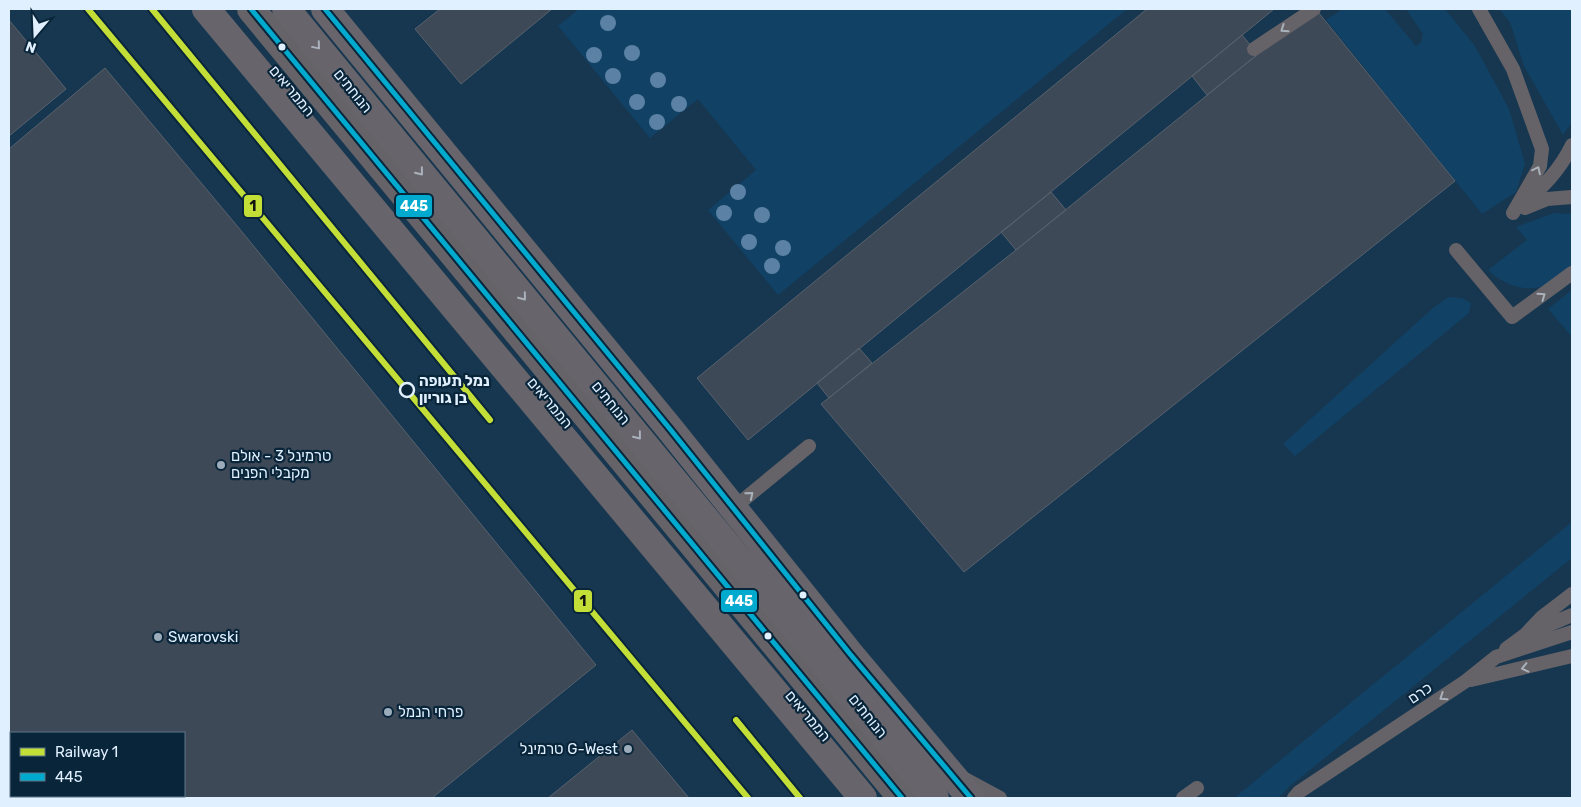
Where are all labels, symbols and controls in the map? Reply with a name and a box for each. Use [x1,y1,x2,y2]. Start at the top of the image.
north arrow [10,10,60,60]
one-way arrow [1280,23,1290,32]
text: N [23,37,38,56]
one-way arrow [311,41,320,50]
unlabelled marker [277,42,287,52]
street label: הממריאים [265,62,319,120]
street label: הנוחתים [330,66,376,116]
one-way arrow [415,166,424,175]
one-way arrow [1531,166,1541,175]
line badge: 1 [243,194,263,218]
line badge: 445 [395,194,433,218]
text: 1 [250,198,257,215]
text: 445 [400,198,428,215]
one-way arrow [518,291,526,300]
one-way arrow [1537,293,1546,302]
place label: נמל תעופה בן גוריון [419,372,490,407]
street label: הממריאים [523,374,577,432]
street label: הנוחתים [588,378,634,428]
marker: נמל תעופה בן גוריון [399,382,415,398]
one-way arrow [632,430,640,439]
place label: טרמינל 3 - אולם מקבלי הפנים [231,447,331,482]
marker: טרמינל 3 - אולם מקבלי הפנים [215,459,227,471]
one-way arrow [744,491,753,500]
line badge: 1 [573,589,593,613]
line badge: 445 [720,589,758,613]
unlabelled marker [798,590,808,600]
text: 1 [580,593,587,610]
text: 445 [725,593,753,610]
place label: Swarovski [168,628,238,646]
marker: Swarovski [152,631,164,643]
unlabelled marker [763,631,773,641]
one-way arrow [1520,662,1529,673]
street label: כרם [1404,678,1436,708]
street label: הממריאים [781,687,835,745]
street label: הנוחתים [845,691,891,741]
one-way arrow [1440,691,1449,700]
place label: פרחי הנמל [398,703,463,721]
marker: פרחי הנמל [382,706,394,718]
legend [10,732,185,797]
place label: טרמינל G-West [519,740,618,758]
text: Railway 1 [55,743,118,761]
marker: טרמינל G-West [622,743,634,755]
text: 445 [55,768,83,786]

